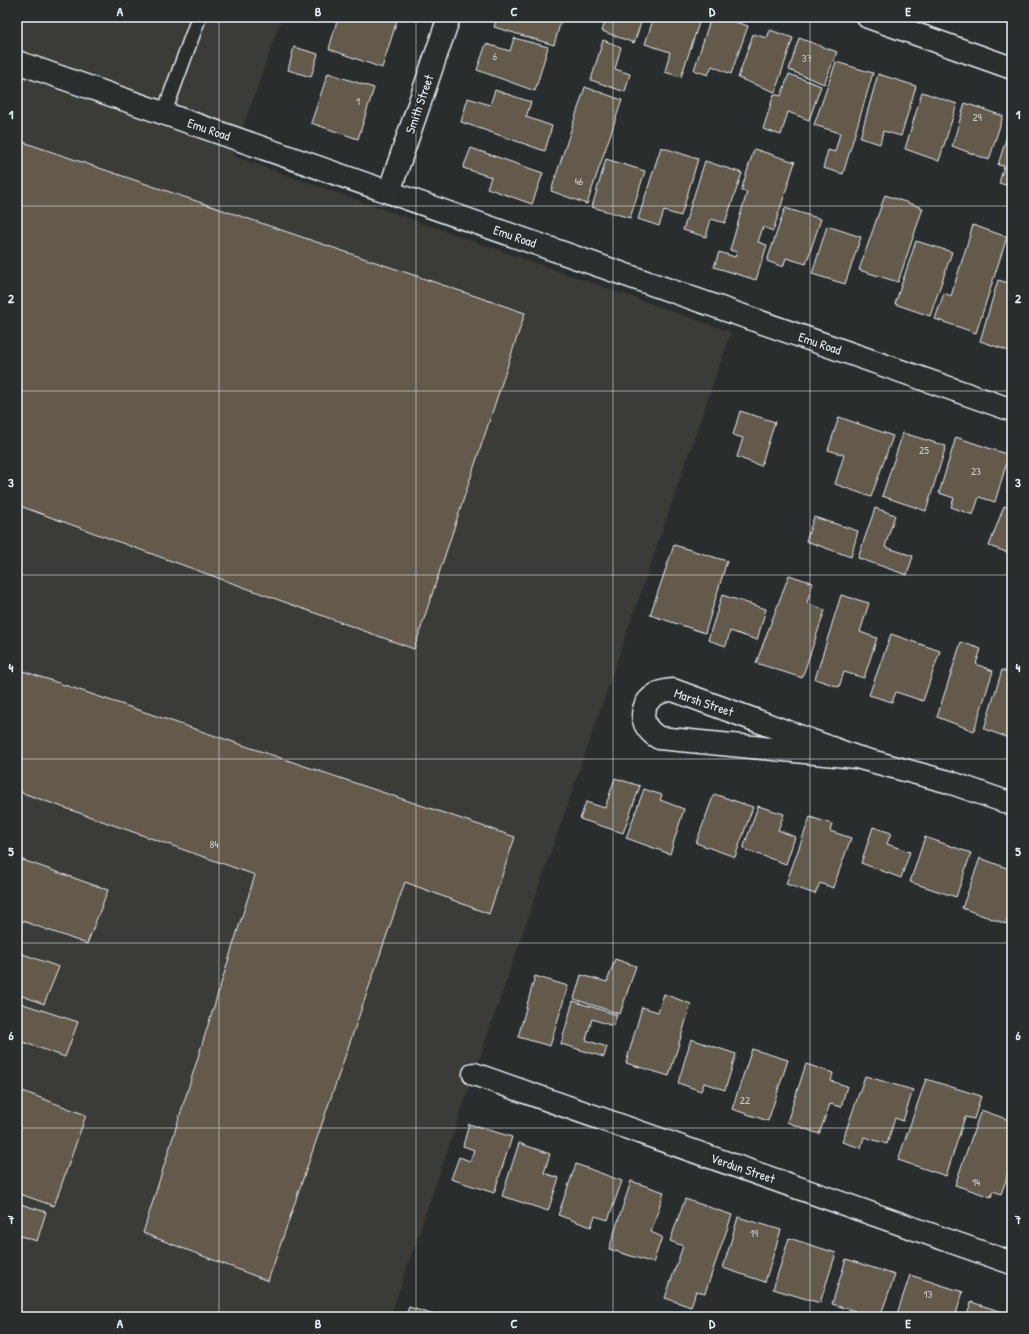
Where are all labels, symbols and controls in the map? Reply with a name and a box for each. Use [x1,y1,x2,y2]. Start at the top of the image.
text: A [117,2,124,20]
text: B [315,2,322,20]
text: C [510,2,518,20]
text: D [709,2,716,20]
text: E [905,2,911,20]
house number: 6 [493,49,498,63]
house number: 37 [802,51,812,65]
street label: Smith Street [401,72,438,136]
house number: 1 [356,94,360,108]
text: 1 [9,105,14,123]
text: 1 [1016,105,1021,123]
house number: 29 [972,110,982,124]
street label: Emu Road [185,113,233,145]
house number: 46 [575,174,584,188]
street label: Emu Road [491,220,539,252]
text: 2 [8,289,15,307]
text: 2 [1015,289,1022,307]
street label: Emu Road [796,327,844,359]
house number: 25 [919,443,929,457]
house number: 23 [971,464,981,478]
text: 3 [8,473,14,491]
text: 3 [1015,473,1021,491]
text: 4 [9,658,14,676]
text: 4 [1016,658,1021,676]
street label: Marsh Street [672,683,737,721]
house number: 84 [210,837,218,851]
text: 5 [8,842,14,860]
text: 5 [1015,842,1021,860]
text: 6 [8,1026,14,1044]
text: 6 [1015,1026,1021,1044]
house number: 22 [740,1093,750,1107]
street label: Verdun Street [708,1149,778,1188]
house number: 14 [972,1175,980,1189]
text: 7 [7,1210,15,1228]
text: 7 [1014,1210,1022,1228]
house number: 19 [750,1226,758,1240]
house number: 13 [924,1287,933,1301]
text: A [117,1314,124,1332]
text: B [315,1314,322,1332]
text: C [510,1314,518,1332]
text: D [709,1314,716,1332]
text: E [905,1314,911,1332]

